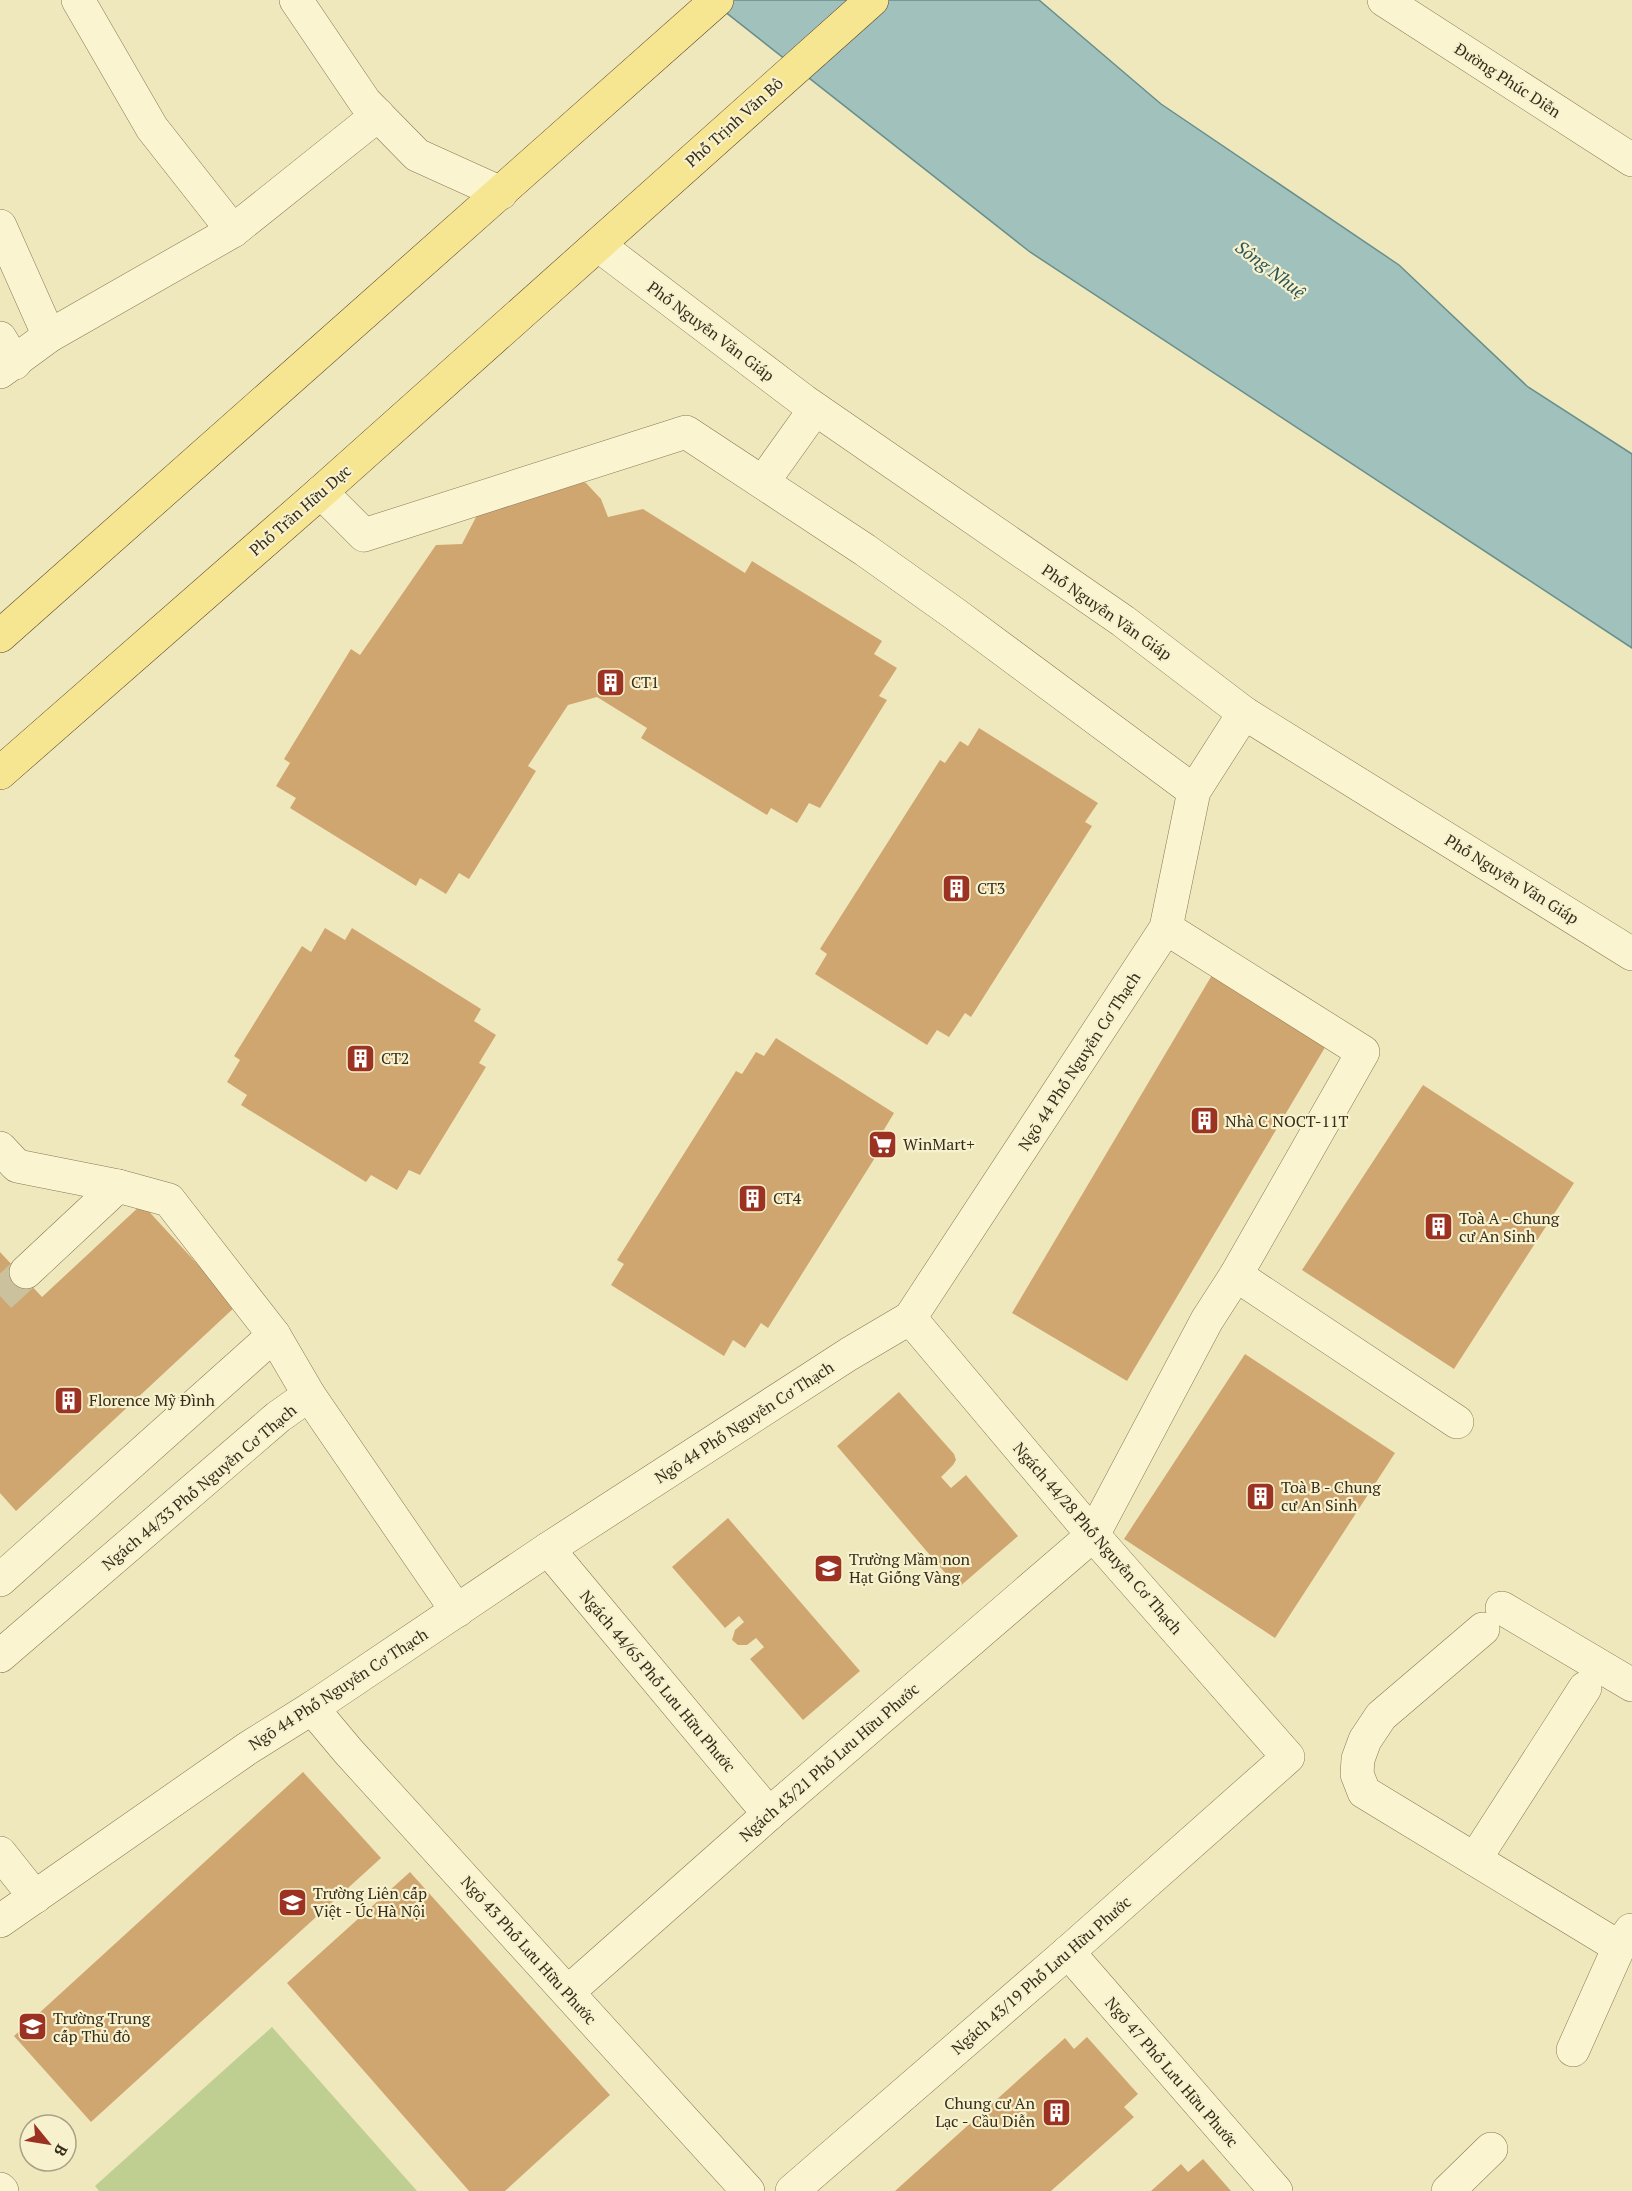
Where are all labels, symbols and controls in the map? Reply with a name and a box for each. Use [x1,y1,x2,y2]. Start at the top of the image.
street label: Đường Phúc Diễn [1451,37,1566,123]
street label: Phố Trịnh Văn Bô [680,72,788,172]
water label: Sông Nhuệ [1231,235,1312,304]
street label: Phố Nguyễn Văn Giáp [643,276,779,386]
street label: Phố Trần Hữu Dực [244,460,356,560]
street label: Phố Nguyễn Văn Giáp [1038,559,1176,665]
building icon: CT1 [594,666,626,698]
place label: CT1 [631,671,659,693]
street label: Phố Nguyễn Văn Giáp [1441,829,1583,929]
building icon: CT3 [940,872,972,904]
place label: CT3 [977,877,1005,899]
street label: Ngõ 44 Phố Nguyễn Cơ Thạch [1013,967,1146,1155]
building icon: CT2 [344,1042,376,1074]
place label: CT2 [381,1047,409,1069]
building icon: Nhà C NOCT-11T [1188,1105,1220,1137]
place label: Nhà C NOCT-11T [1225,1110,1348,1132]
supermarket icon: WinMart+ [866,1128,898,1160]
place label: WinMart+ [903,1133,975,1155]
building icon: CT4 [736,1182,768,1214]
place label: CT4 [773,1187,802,1209]
place label: Toà A - Chung cư An Sinh [1459,1207,1560,1247]
building icon: Toà A - Chung cư An Sinh [1422,1211,1454,1243]
street label: Ngõ 44 Phố Nguyễn Cơ Thạch [650,1355,838,1488]
building icon: Florence Mỹ Đình [52,1384,84,1416]
place label: Florence Mỹ Đình [89,1389,216,1411]
street label: Ngách 44/33 Phố Nguyễn Cơ Thạch [97,1399,301,1575]
street label: Ngách 44/28 Phố Nguyễn Cơ Thạch [1008,1437,1188,1639]
place label: Toà B - Chung cư An Sinh [1281,1476,1381,1516]
building icon: Toà B - Chung cư An Sinh [1244,1480,1276,1512]
place label: Trường Mầm non Hạt Giống Vàng [849,1548,971,1588]
school or university icon: Trường Mầm non Hạt Giống Vàng [812,1552,844,1584]
street label: Ngách 44/65 Phố Lưu Hữu Phước [575,1585,741,1777]
street label: Ngõ 44 Phố Nguyễn Cơ Thạch [244,1622,432,1755]
street label: Ngách 43/21 Phố Lưu Hữu Phước [734,1678,924,1846]
street label: Ngõ 43 Phố Lưu Hữu Phước [456,1871,602,2029]
place label: Trường Liên cấp Việt - Úc Hà Nội [313,1882,427,1922]
school or university icon: Trường Liên cấp Việt - Úc Hà Nội [276,1886,308,1918]
street label: Ngách 43/19 Phố Lưu Hữu Phước [946,1891,1136,2059]
street label: Ngõ 47 Phố Lưu Hữu Phước [1100,1992,1244,2152]
place label: Trường Trung cấp Thủ đô [53,2007,151,2047]
school or university icon: Trường Trung cấp Thủ đô [16,2011,48,2043]
place label: Chung cư An Lạc - Cầu Diễn [935,2092,1035,2132]
building icon: Chung cư An Lạc - Cầu Diễn [1040,2096,1072,2128]
north arrow [18,2113,78,2173]
text: B [49,2141,73,2160]

